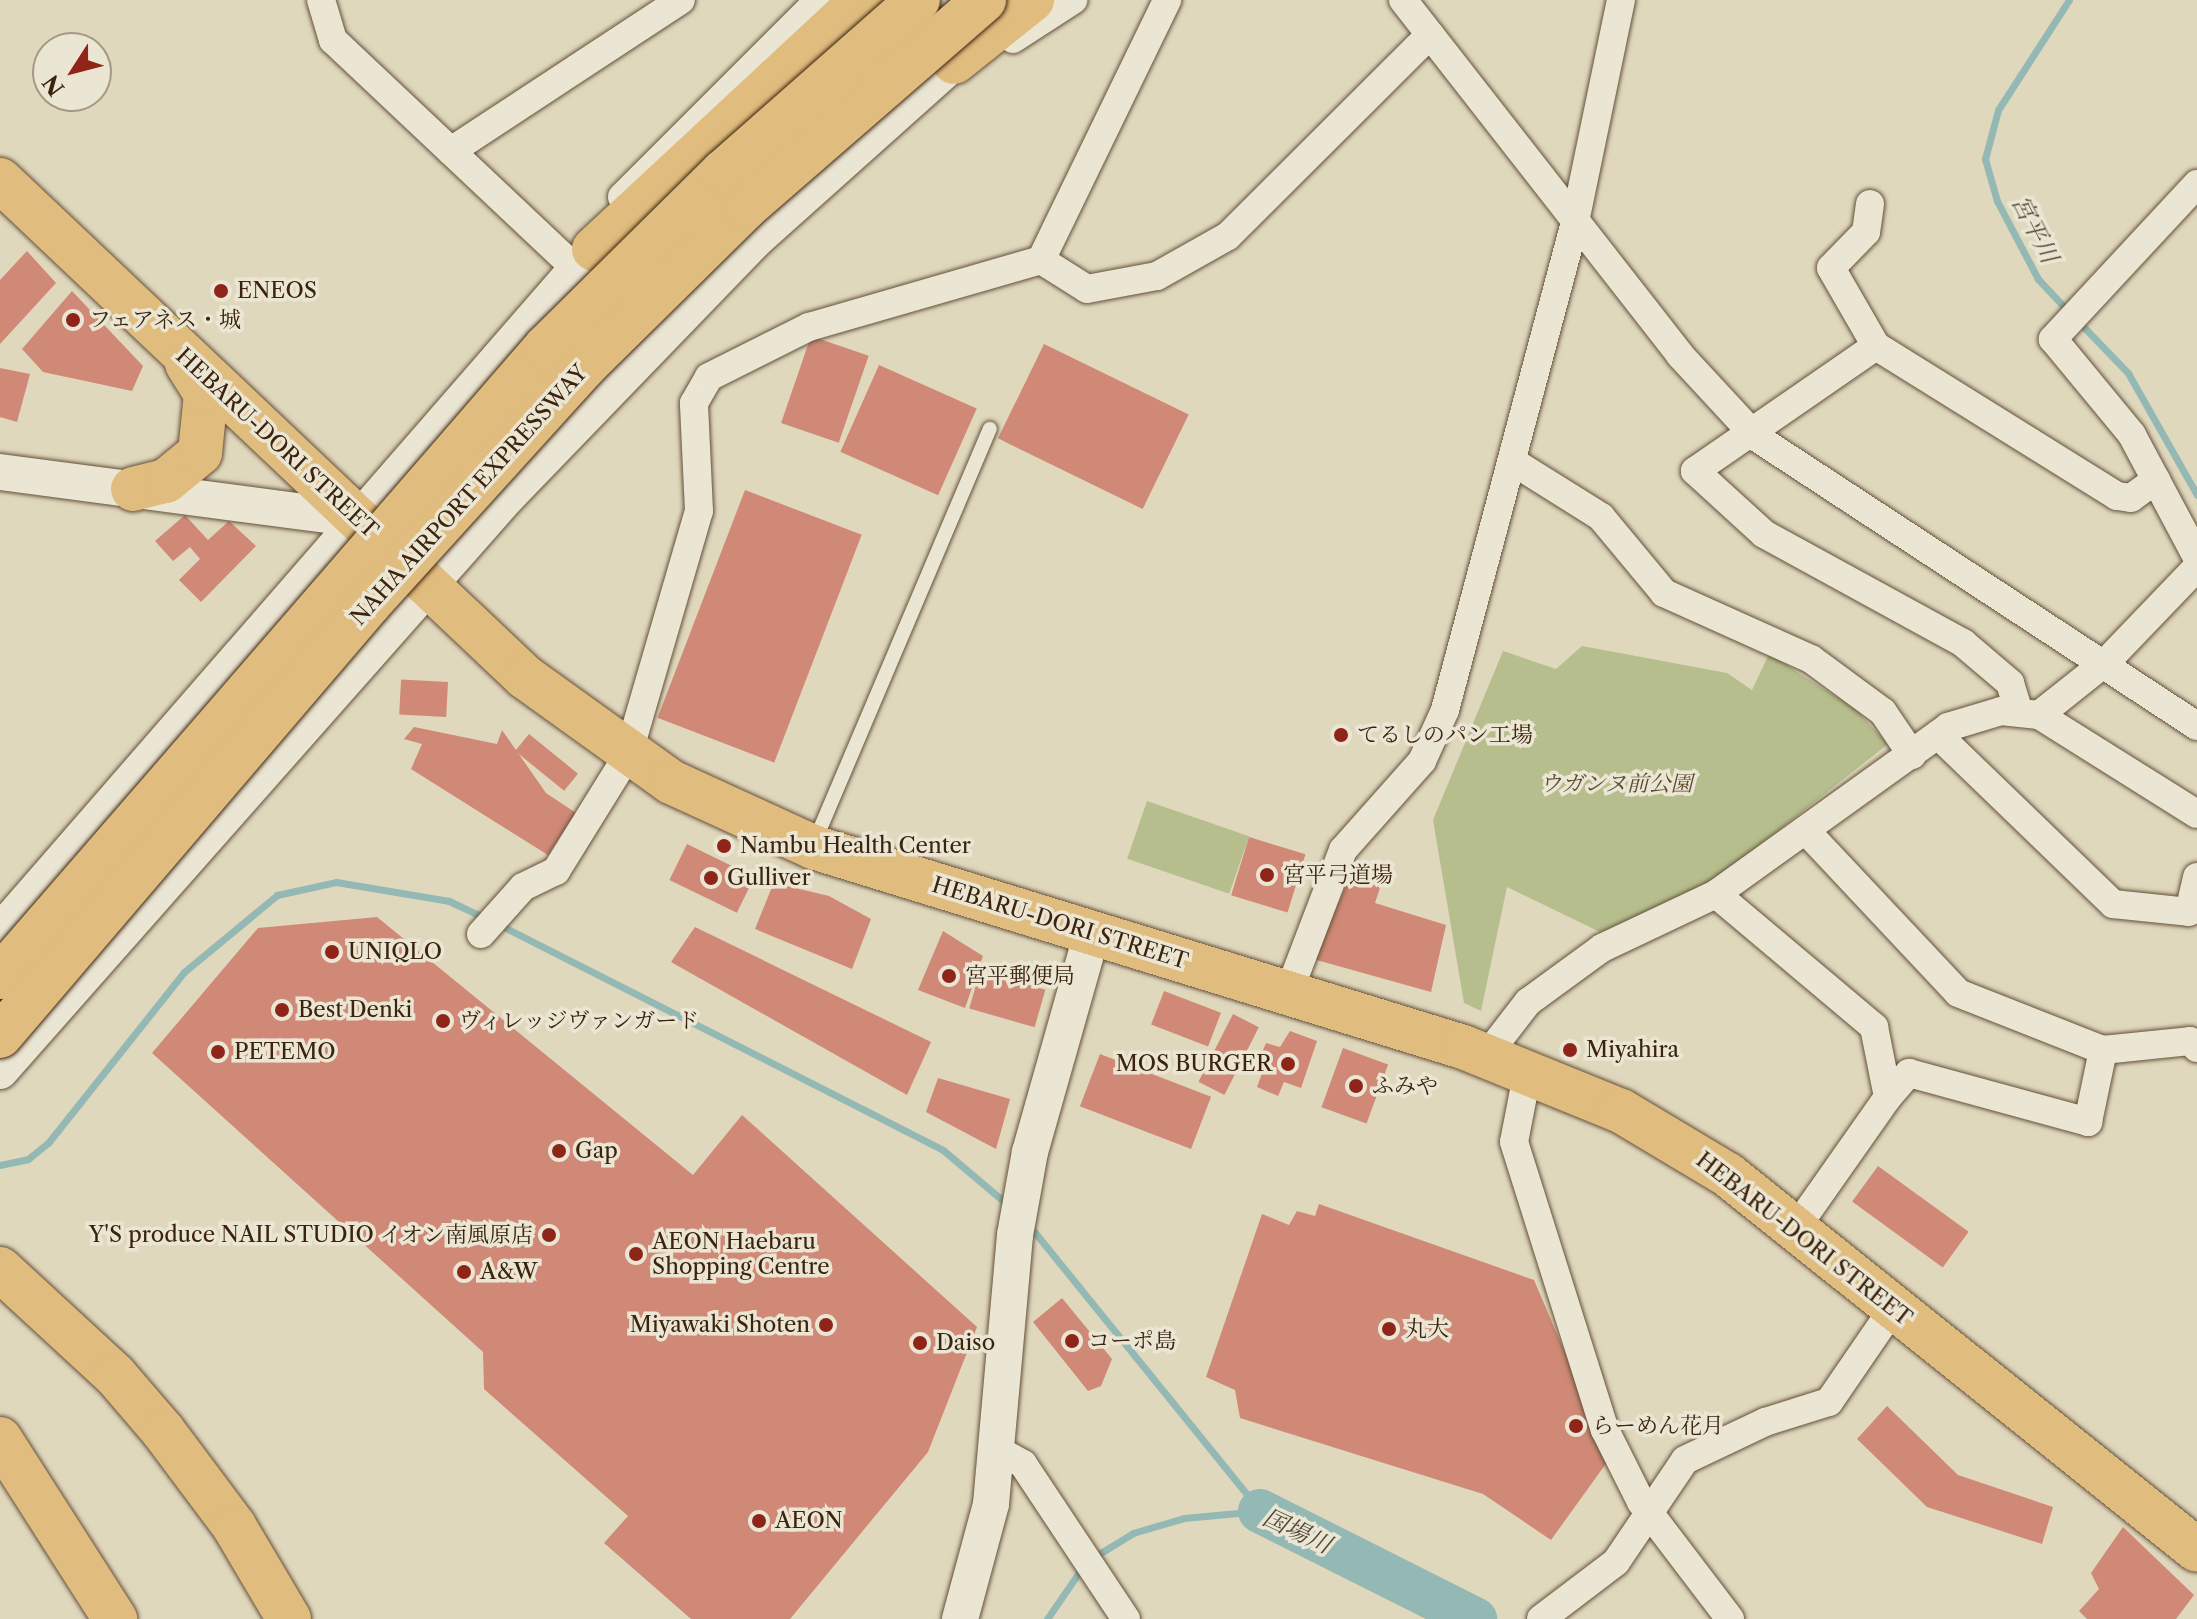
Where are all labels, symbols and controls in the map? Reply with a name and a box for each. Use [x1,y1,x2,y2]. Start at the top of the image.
north arrow [32,32,112,112]
text: N [37,70,70,101]
water label: 宮平川 [2006,190,2064,268]
place label: ENEOS [237,278,317,304]
marker: ENEOS [212,282,230,300]
place label: フェアネス・城 [89,307,243,333]
marker: フェアネス・城 [64,311,82,329]
street label: HEBARU-DORI STREET [171,342,383,544]
street label: NAHA AIRPORT EXPRESSWAY [344,358,594,632]
place label: てるしのパン工場 [1357,722,1533,748]
marker: てるしのパン工場 [1332,726,1350,744]
park label: ウガンヌ前公園 [1539,771,1693,797]
place label: Nambu Health Center [740,833,971,859]
marker: Nambu Health Center [715,837,733,855]
place label: 宮平弓道場 [1283,862,1393,888]
place label: Gulliver [727,865,811,891]
marker: 宮平弓道場 [1258,866,1276,884]
marker: Gulliver [702,869,720,887]
street label: HEBARU-DORI STREET [929,871,1191,975]
place label: UNIQLO [348,939,442,965]
marker: UNIQLO [323,943,341,961]
place label: 宮平郵便局 [965,963,1075,989]
marker: 宮平郵便局 [940,967,958,985]
place label: Best Denki [298,997,412,1023]
marker: Best Denki [273,1001,291,1019]
place label: ヴィレッジヴァンガード [459,1008,701,1034]
marker: ヴィレッジヴァンガード [434,1012,452,1030]
place label: Miyahira [1586,1037,1679,1063]
place label: PETEMO [234,1039,335,1065]
marker: Miyahira [1561,1041,1579,1059]
marker: PETEMO [209,1043,227,1061]
place label: MOS BURGER [1116,1051,1272,1077]
marker: MOS BURGER [1279,1055,1297,1073]
place label: ふみや [1372,1073,1438,1099]
marker: ふみや [1347,1077,1365,1095]
place label: Gap [575,1138,618,1164]
marker: Gap [550,1142,568,1160]
street label: HEBARU-DORI STREET [1691,1147,1917,1331]
place label: Y'S produce NAIL STUDIO イオン南風原店 [88,1222,533,1248]
marker: Y'S produce NAIL STUDIO イオン南風原店 [540,1226,558,1244]
place label: AEON Haebaru Shopping Centre [652,1228,830,1280]
marker: AEON Haebaru Shopping Centre [627,1245,645,1263]
place label: A&W [480,1259,538,1285]
marker: A&W [455,1263,473,1281]
place label: Miyawaki Shoten [630,1312,810,1338]
marker: Miyawaki Shoten [817,1316,835,1334]
place label: 丸大 [1405,1316,1449,1342]
marker: 丸大 [1380,1320,1398,1338]
place label: コーポ島 [1088,1328,1176,1354]
place label: Daiso [936,1330,995,1356]
marker: コーポ島 [1063,1332,1081,1350]
marker: Daiso [911,1334,929,1352]
place label: らーめん花月 [1592,1413,1724,1439]
marker: らーめん花月 [1567,1417,1585,1435]
water label: 国場川 [1258,1503,1336,1559]
place label: AEON [775,1508,843,1534]
marker: AEON [750,1512,768,1530]

